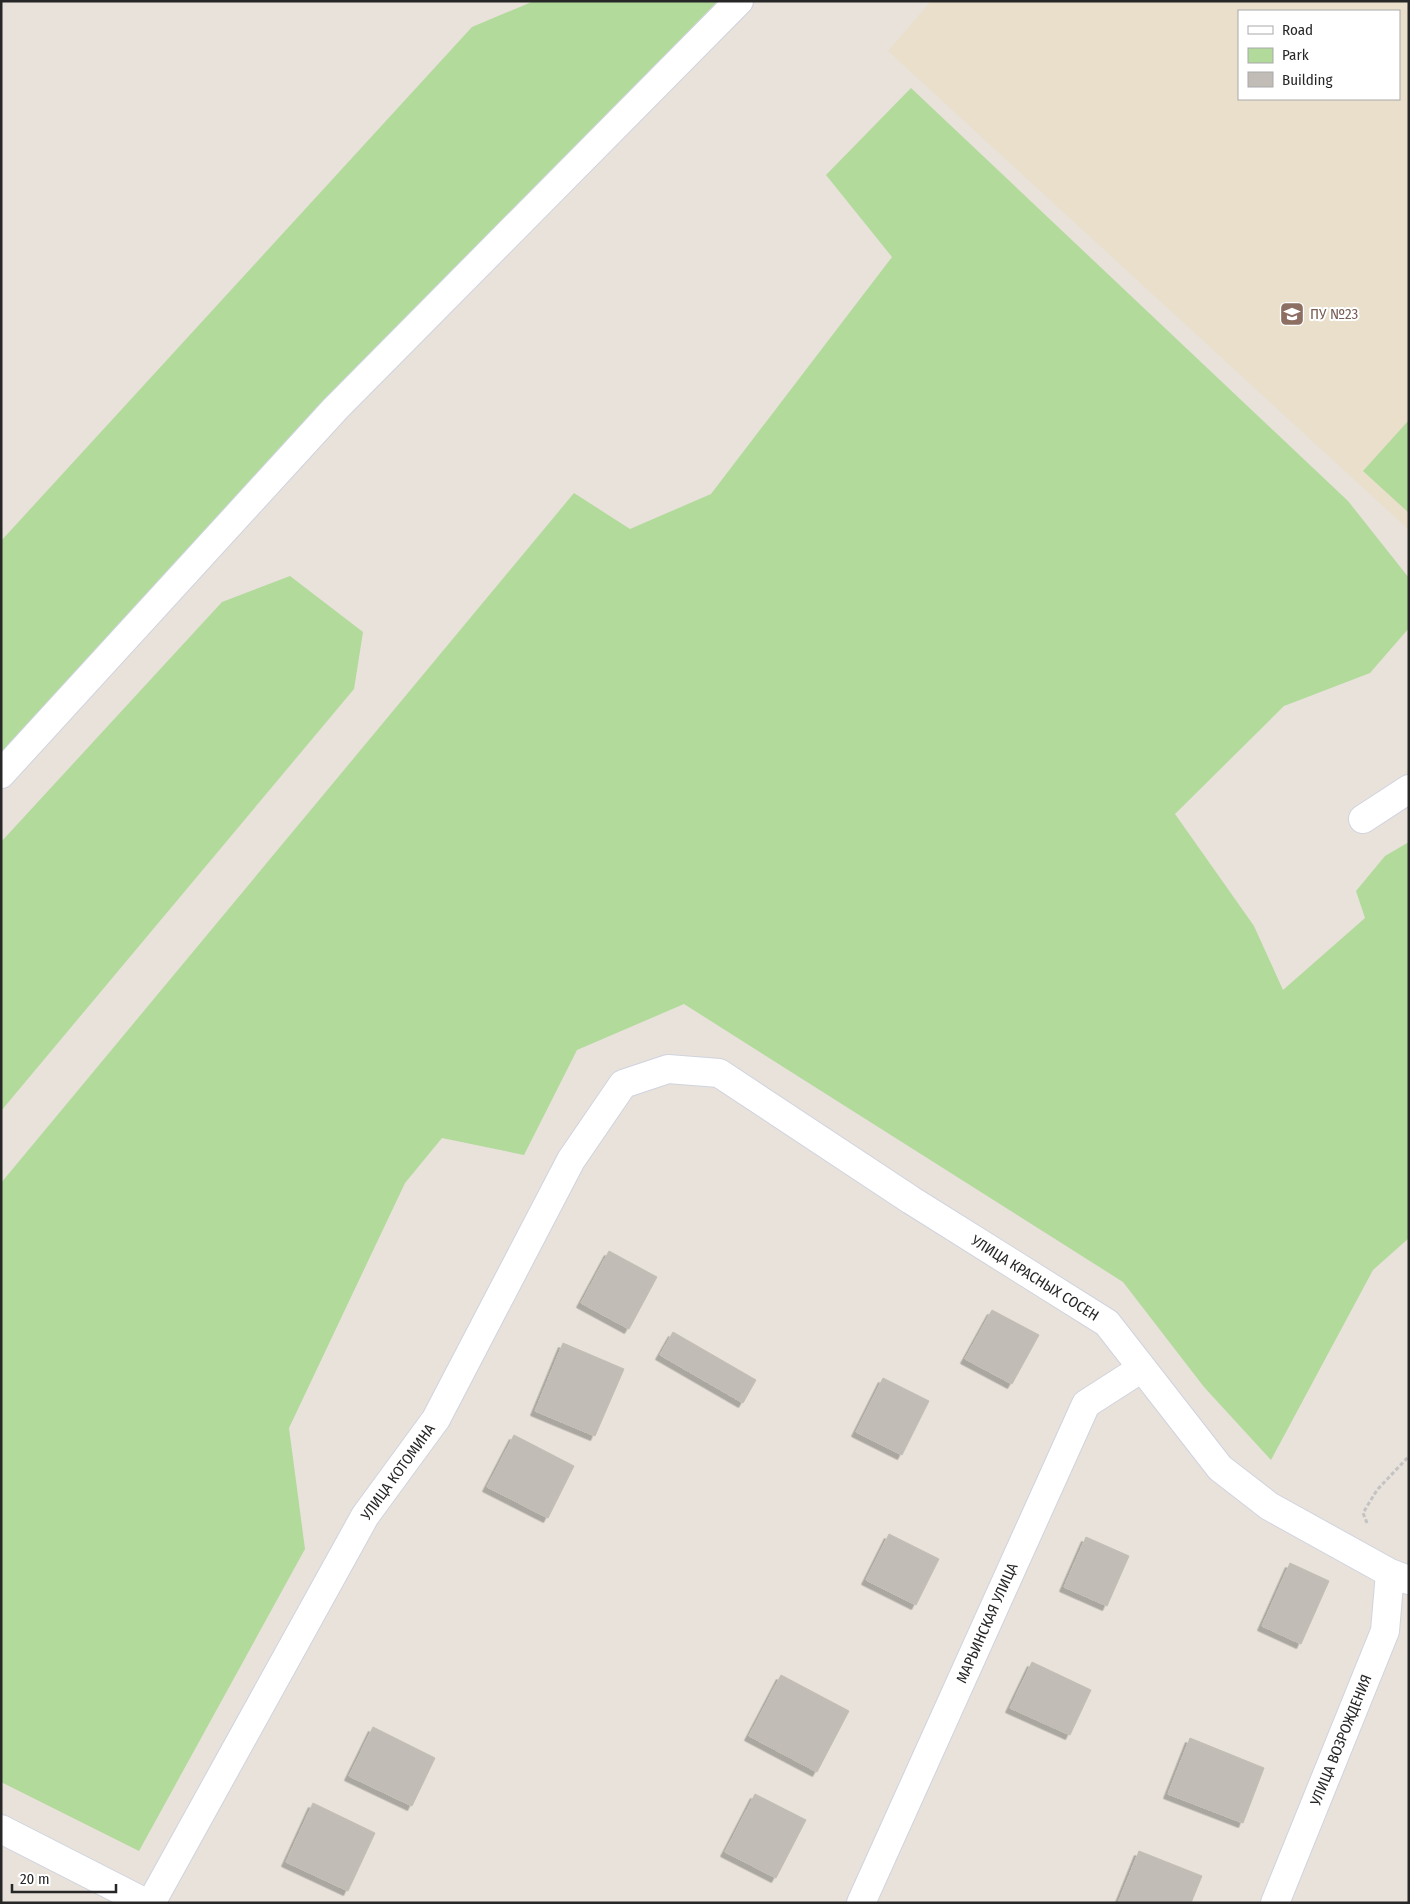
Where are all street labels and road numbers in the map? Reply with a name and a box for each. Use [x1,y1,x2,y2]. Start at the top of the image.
street label: УЛИЦА КРАСНЫХ СОСЕН [967,1231,1102,1325]
street label: УЛИЦА КОТОМИНА [356,1420,439,1524]
street label: МАРЬИНСКАЯ УЛИЦА [952,1560,1022,1686]
street label: УЛИЦА ВОЗРОЖДЕНИЯ [1306,1672,1376,1809]

